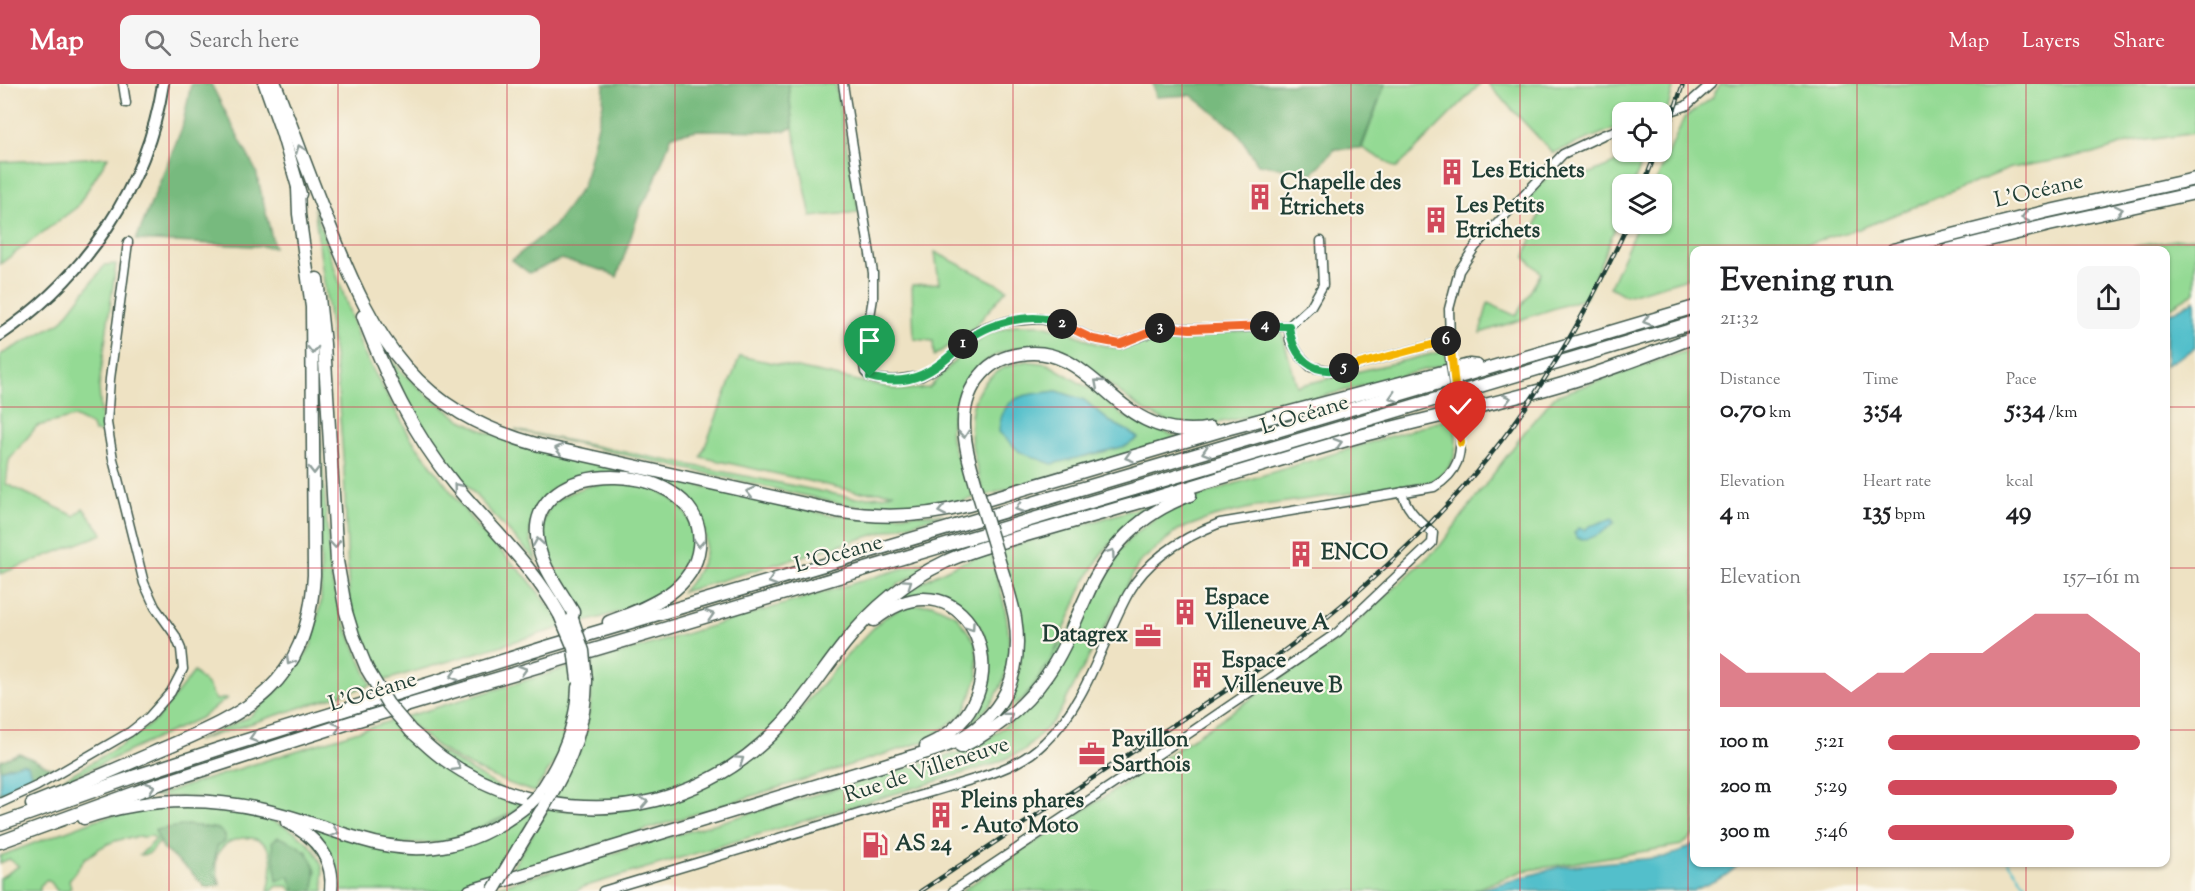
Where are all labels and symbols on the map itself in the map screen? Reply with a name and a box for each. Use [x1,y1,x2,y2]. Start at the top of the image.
one-way arrow [295,144,307,155]
place label: Les Etichets [1472,156,1585,188]
building icon: Les Etichets [1437,157,1467,187]
street label: L’Océane [1991,166,2087,218]
place label: Chapelle des Étrichets [1280,168,1401,225]
building icon: Chapelle des Étrichets [1245,182,1275,212]
place label: Les Petits Etrichets [1456,191,1545,248]
one-way arrow [2114,204,2124,217]
building icon: Les Petits Etrichets [1421,205,1451,235]
one-way arrow [2020,209,2030,222]
pin: 2 [1047,309,1077,339]
pin: 4 [1250,311,1280,341]
pin: 3 [1145,313,1175,343]
one-way arrow [1643,314,1653,326]
pin [844,315,895,377]
pin: 6 [1431,326,1461,356]
pin: 1 [948,329,978,359]
one-way arrow [307,346,319,355]
pin: 5 [1329,353,1359,383]
one-way arrow [1094,379,1105,390]
pin [1435,381,1486,443]
street label: L’Océane [1257,387,1353,445]
one-way arrow [1388,390,1399,402]
one-way arrow [1502,394,1512,407]
one-way arrow [957,429,970,439]
one-way arrow [1332,438,1343,450]
one-way arrow [555,444,565,457]
one-way arrow [1201,445,1212,457]
one-way arrow [1124,450,1135,462]
one-way arrow [308,466,320,475]
one-way arrow [453,483,464,494]
one-way arrow [745,486,755,499]
one-way arrow [1015,501,1025,513]
one-way arrow [937,504,947,517]
street label: L’Océane [791,527,887,583]
one-way arrow [533,537,545,546]
one-way arrow [692,538,705,547]
place label: ENCO [1321,538,1389,570]
one-way arrow [328,539,341,548]
building icon: ENCO [1286,539,1316,569]
one-way arrow [1104,548,1115,559]
one-way arrow [767,574,778,586]
one-way arrow [902,579,913,590]
place label: Espace Villeneuve A [1205,583,1330,640]
building icon: Espace Villeneuve A [1170,597,1200,627]
one-way arrow [704,610,715,622]
one-way arrow [964,620,975,631]
place label: Datagrex [1042,620,1128,652]
office icon: Datagrex [1133,621,1163,651]
place label: Espace Villeneuve B [1222,646,1343,703]
one-way arrow [286,655,298,665]
building icon: Espace Villeneuve B [1187,660,1217,690]
street label: L’Océane [325,664,421,722]
one-way arrow [517,665,528,677]
one-way arrow [449,669,460,681]
one-way arrow [1002,712,1013,723]
one-way arrow [331,721,341,734]
place label: Pavillon Sarthois [1112,725,1191,782]
street label: Rue de Villeneuve [840,729,1014,813]
one-way arrow [248,731,259,743]
office icon: Pavillon Sarthois [1077,739,1107,769]
one-way arrow [734,756,745,767]
one-way arrow [451,760,461,772]
one-way arrow [145,781,156,794]
place label: Pleins phares - Auto Moto [961,786,1085,843]
one-way arrow [638,796,648,809]
building icon: Pleins phares - Auto Moto [926,800,956,830]
one-way arrow [329,824,340,837]
place label: AS 24 [895,829,952,861]
fuel station icon: AS 24 [860,830,890,860]

